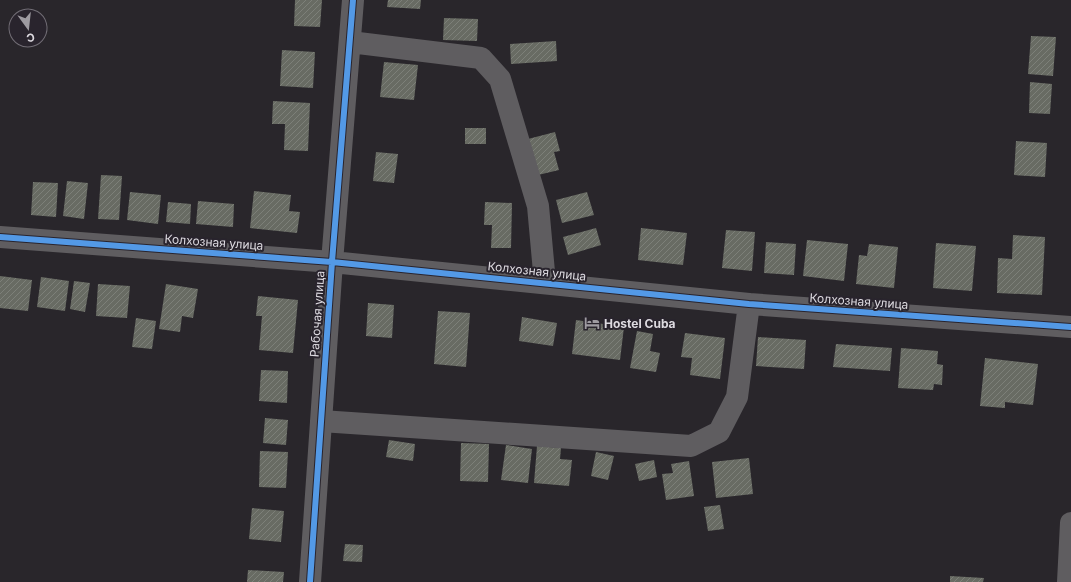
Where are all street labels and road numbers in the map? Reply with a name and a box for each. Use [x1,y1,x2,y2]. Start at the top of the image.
street label: Колхозная улица [164,231,264,253]
street label: Колхозная улица [487,258,587,284]
street label: Рабочая улица [306,270,328,358]
street label: Колхозная улица [809,290,909,312]

